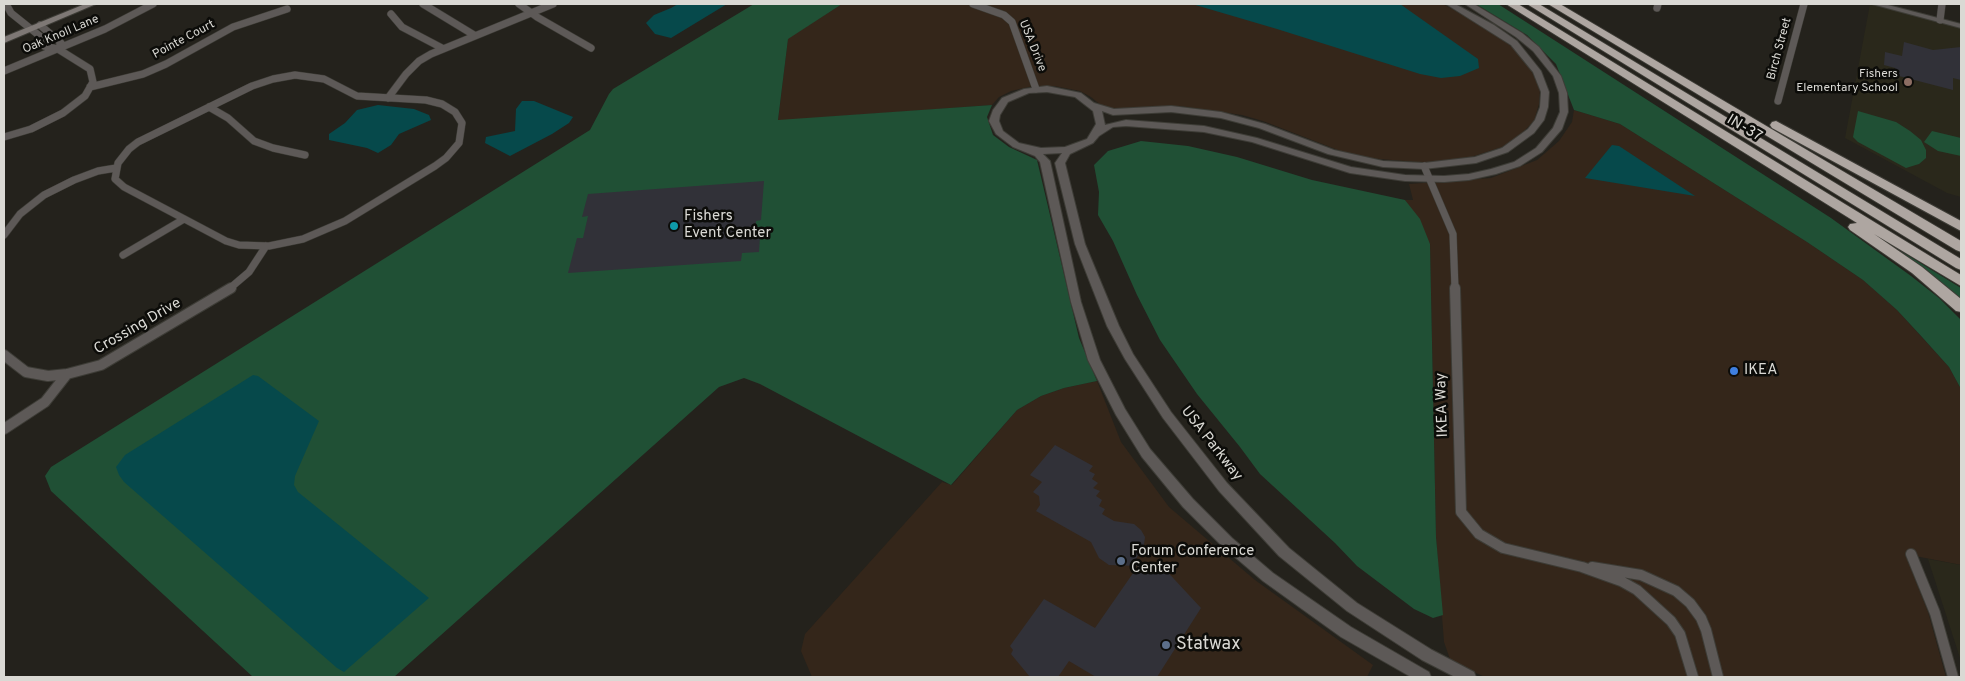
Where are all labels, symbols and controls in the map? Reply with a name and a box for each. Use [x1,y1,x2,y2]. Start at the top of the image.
street label: Oak Knoll Lane [21,12,101,58]
street label: Birch Street [1765,16,1795,82]
street label: Pointe Court [150,18,218,62]
street label: USA Drive [1015,18,1049,74]
place label: Fishers Elementary School [1796,68,1898,96]
marker: Fishers Elementary School [1902,76,1914,88]
street label: IN-37 [1723,111,1765,147]
place label: Fishers Event Center [684,208,771,243]
marker: Fishers Event Center [668,220,680,232]
street label: Crossing Drive [91,295,185,359]
place label: IKEA [1744,362,1777,380]
marker: IKEA [1728,365,1740,377]
street label: IKEA Way [1433,372,1453,438]
street label: USA Parkway [1176,403,1246,485]
place label: Forum Conference Center [1131,543,1254,578]
marker: Forum Conference Center [1115,555,1127,567]
place label: Statwax [1176,634,1241,656]
marker: Statwax [1160,639,1172,651]

